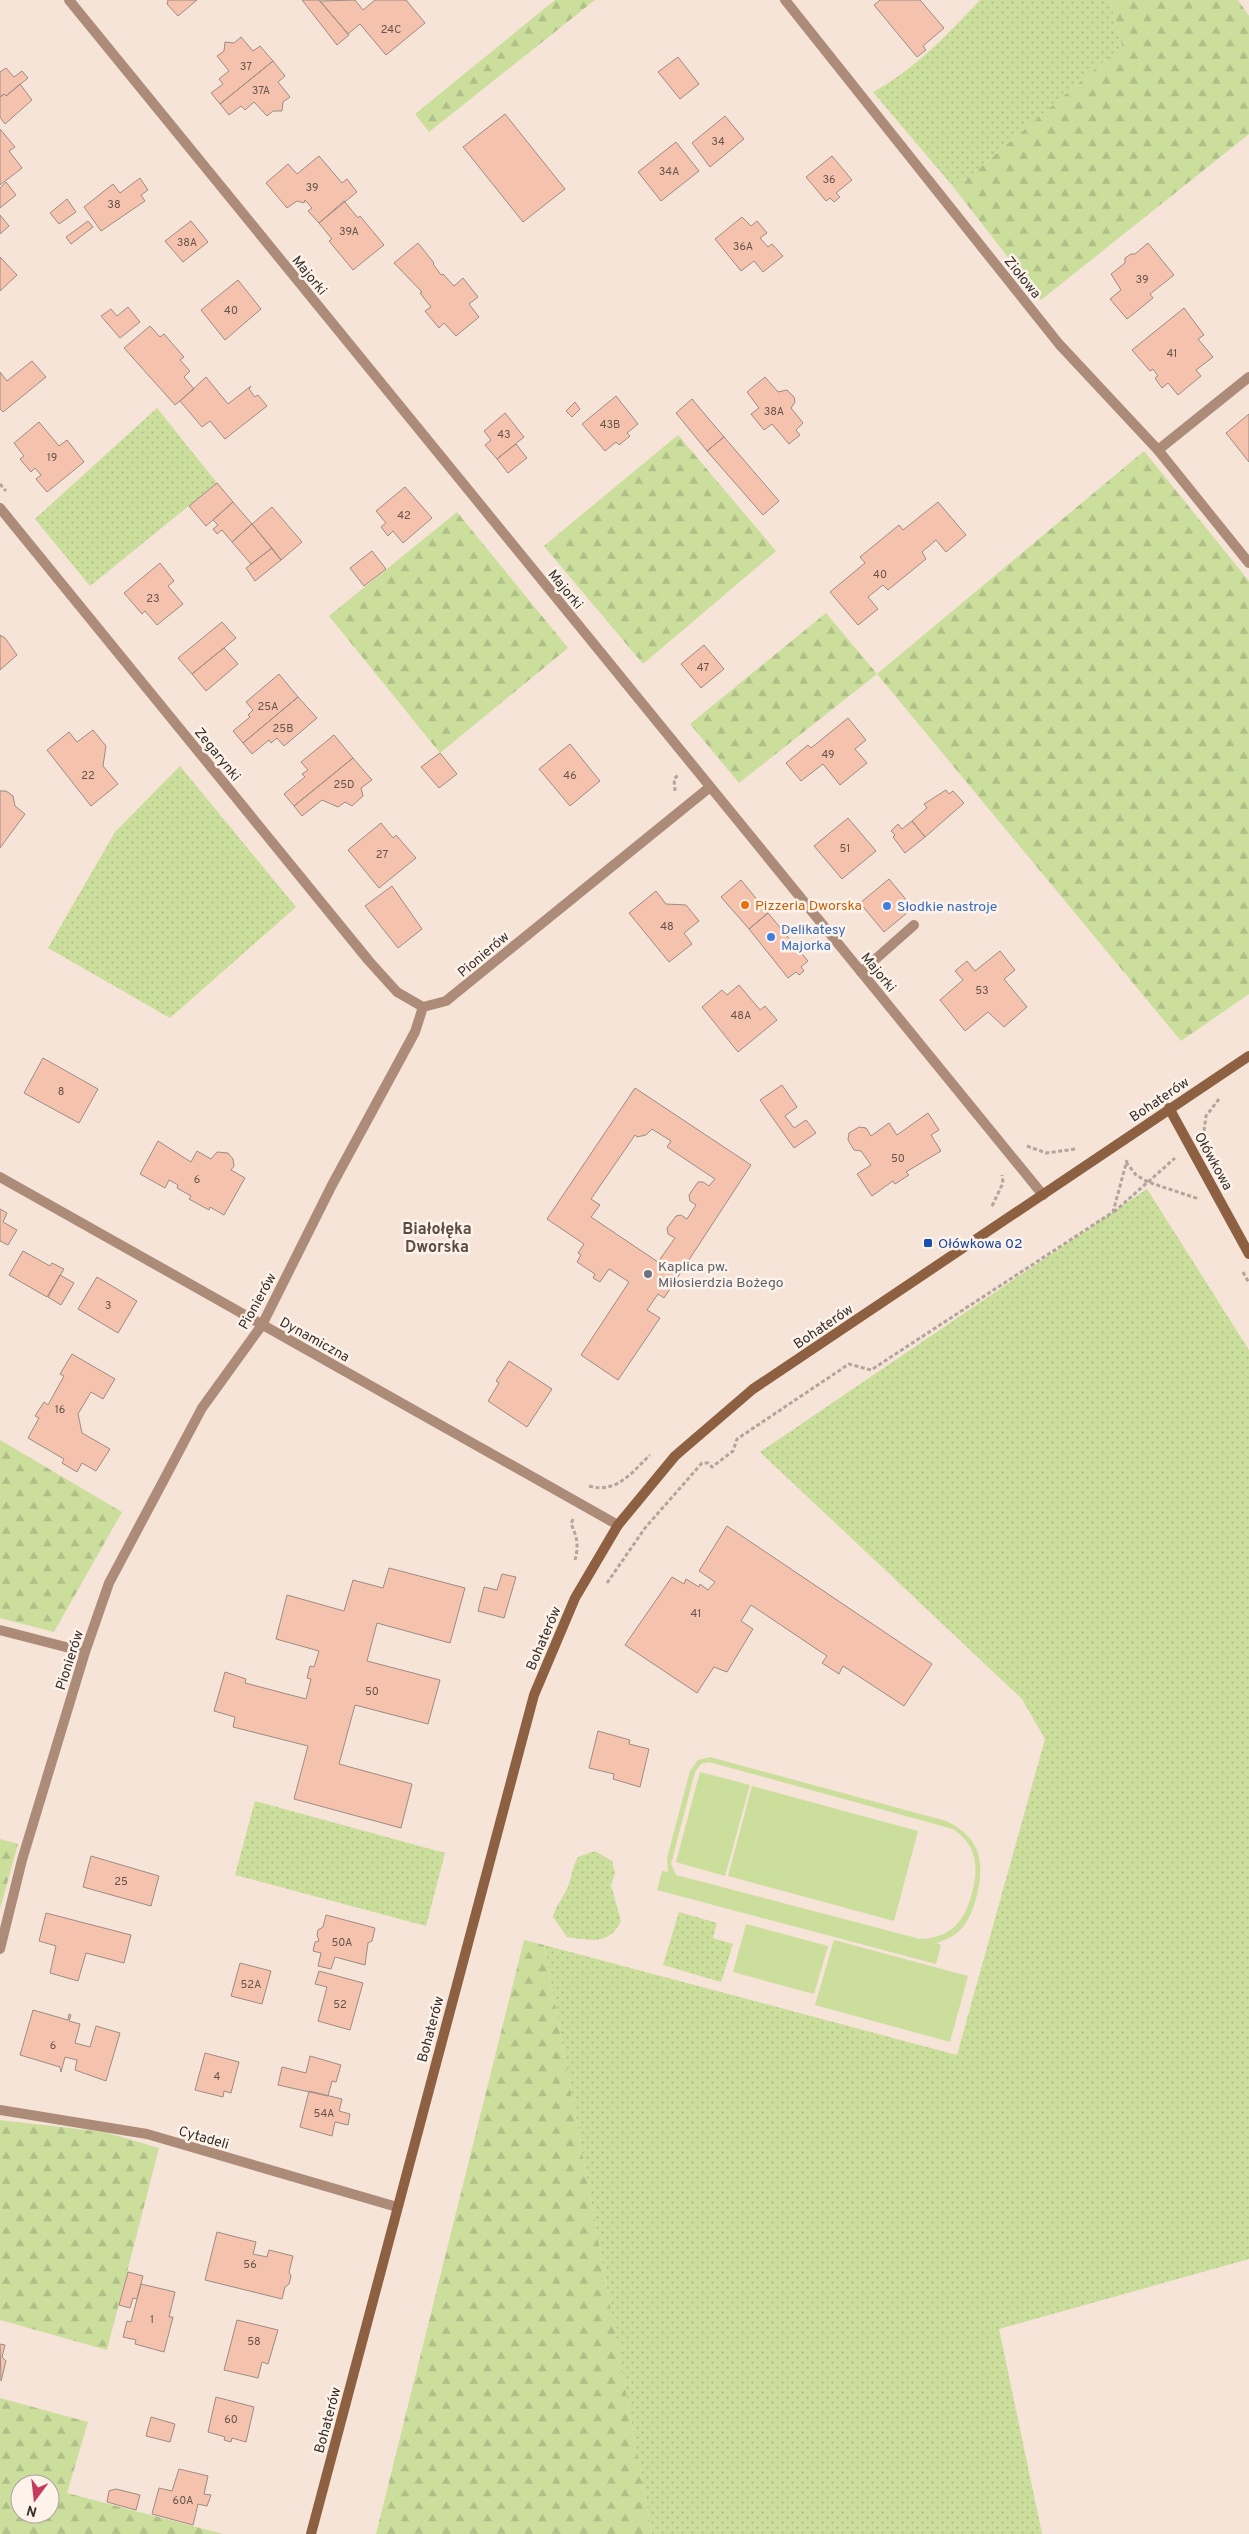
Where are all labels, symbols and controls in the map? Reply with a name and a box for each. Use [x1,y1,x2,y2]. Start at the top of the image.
house number: 24C [381,23,401,37]
house number: 37 [240,60,252,74]
house number: 37A [252,84,270,98]
house number: 34 [711,135,725,149]
house number: 34A [659,165,679,179]
house number: 36 [822,173,836,187]
house number: 39 [306,181,318,195]
house number: 38 [107,198,121,212]
house number: 39A [339,225,359,239]
house number: 38A [177,236,197,250]
house number: 36A [733,240,753,254]
street label: Majorki [288,253,330,299]
street label: Ziołowa [1000,254,1044,302]
house number: 39 [1136,273,1148,287]
house number: 40 [224,304,238,318]
house number: 41 [1167,347,1177,361]
house number: 38A [764,405,784,419]
house number: 43B [600,418,620,432]
house number: 43 [497,428,511,442]
house number: 19 [47,451,57,465]
house number: 42 [397,509,411,523]
street label: Majorki [544,567,586,613]
house number: 40 [873,568,887,582]
house number: 23 [146,592,160,606]
house number: 47 [697,661,709,675]
house number: 25A [258,700,278,714]
house number: 25B [273,722,293,736]
street label: Zegarynki [190,725,244,785]
house number: 49 [821,748,835,762]
house number: 22 [81,769,95,783]
house number: 46 [563,769,577,783]
house number: 25D [333,778,355,792]
house number: 51 [840,842,850,856]
house number: 27 [376,848,388,862]
place label: Pizzeria Dworska [755,898,862,915]
marker: Pizzeria Dworska [739,899,751,911]
place label: Słodkie nastroje [897,899,997,916]
marker: Słodkie nastroje [881,900,893,912]
house number: 48 [660,920,674,934]
place label: Delikatesy Majorka [781,922,846,955]
street label: Pionierów [455,929,513,982]
marker: Delikatesy Majorka [765,931,777,943]
street label: Majorki [857,950,899,996]
house number: 53 [975,984,989,998]
house number: 48A [731,1009,751,1023]
street label: Bohaterów [1127,1074,1193,1126]
house number: 8 [58,1085,64,1099]
street label: Ołówkowa [1190,1130,1236,1194]
house number: 50 [891,1152,905,1166]
house number: 6 [194,1173,200,1187]
district label: Białołęka Dworska [402,1220,472,1258]
place label: Ołówkowa 02 [938,1236,1023,1253]
marker: Ołówkowa 02 [922,1237,934,1249]
place label: Kaplica pw. Miłosierdzia Bożego [658,1259,784,1292]
marker: Kaplica pw. Miłosierdzia Bożego [642,1268,654,1280]
street label: Pionierów [236,1270,281,1333]
house number: 3 [105,1299,111,1313]
street label: Bohaterów [791,1301,857,1353]
street label: Dynamiczna [276,1314,352,1366]
house number: 16 [55,1403,65,1417]
street label: Bohaterów [523,1604,565,1673]
house number: 41 [691,1607,701,1621]
street label: Pionierów [53,1628,88,1693]
house number: 50 [365,1685,379,1699]
house number: 25 [114,1875,128,1889]
house number: 50A [331,1936,353,1950]
house number: 52A [241,1978,261,1992]
street label: Bohaterów [414,1994,448,2064]
house number: 52 [333,1998,347,2012]
house number: 6 [50,2039,56,2053]
house number: 4 [214,2070,221,2084]
house number: 54A [313,2107,335,2121]
street label: Cytadeli [176,2123,231,2154]
house number: 56 [243,2258,257,2272]
house number: 1 [150,2313,154,2327]
house number: 58 [247,2335,261,2349]
street label: Bohaterów [311,2385,345,2455]
house number: 60 [224,2413,238,2427]
north arrow [10,2474,60,2524]
house number: 60A [173,2494,193,2508]
text: N [25,2501,39,2520]

